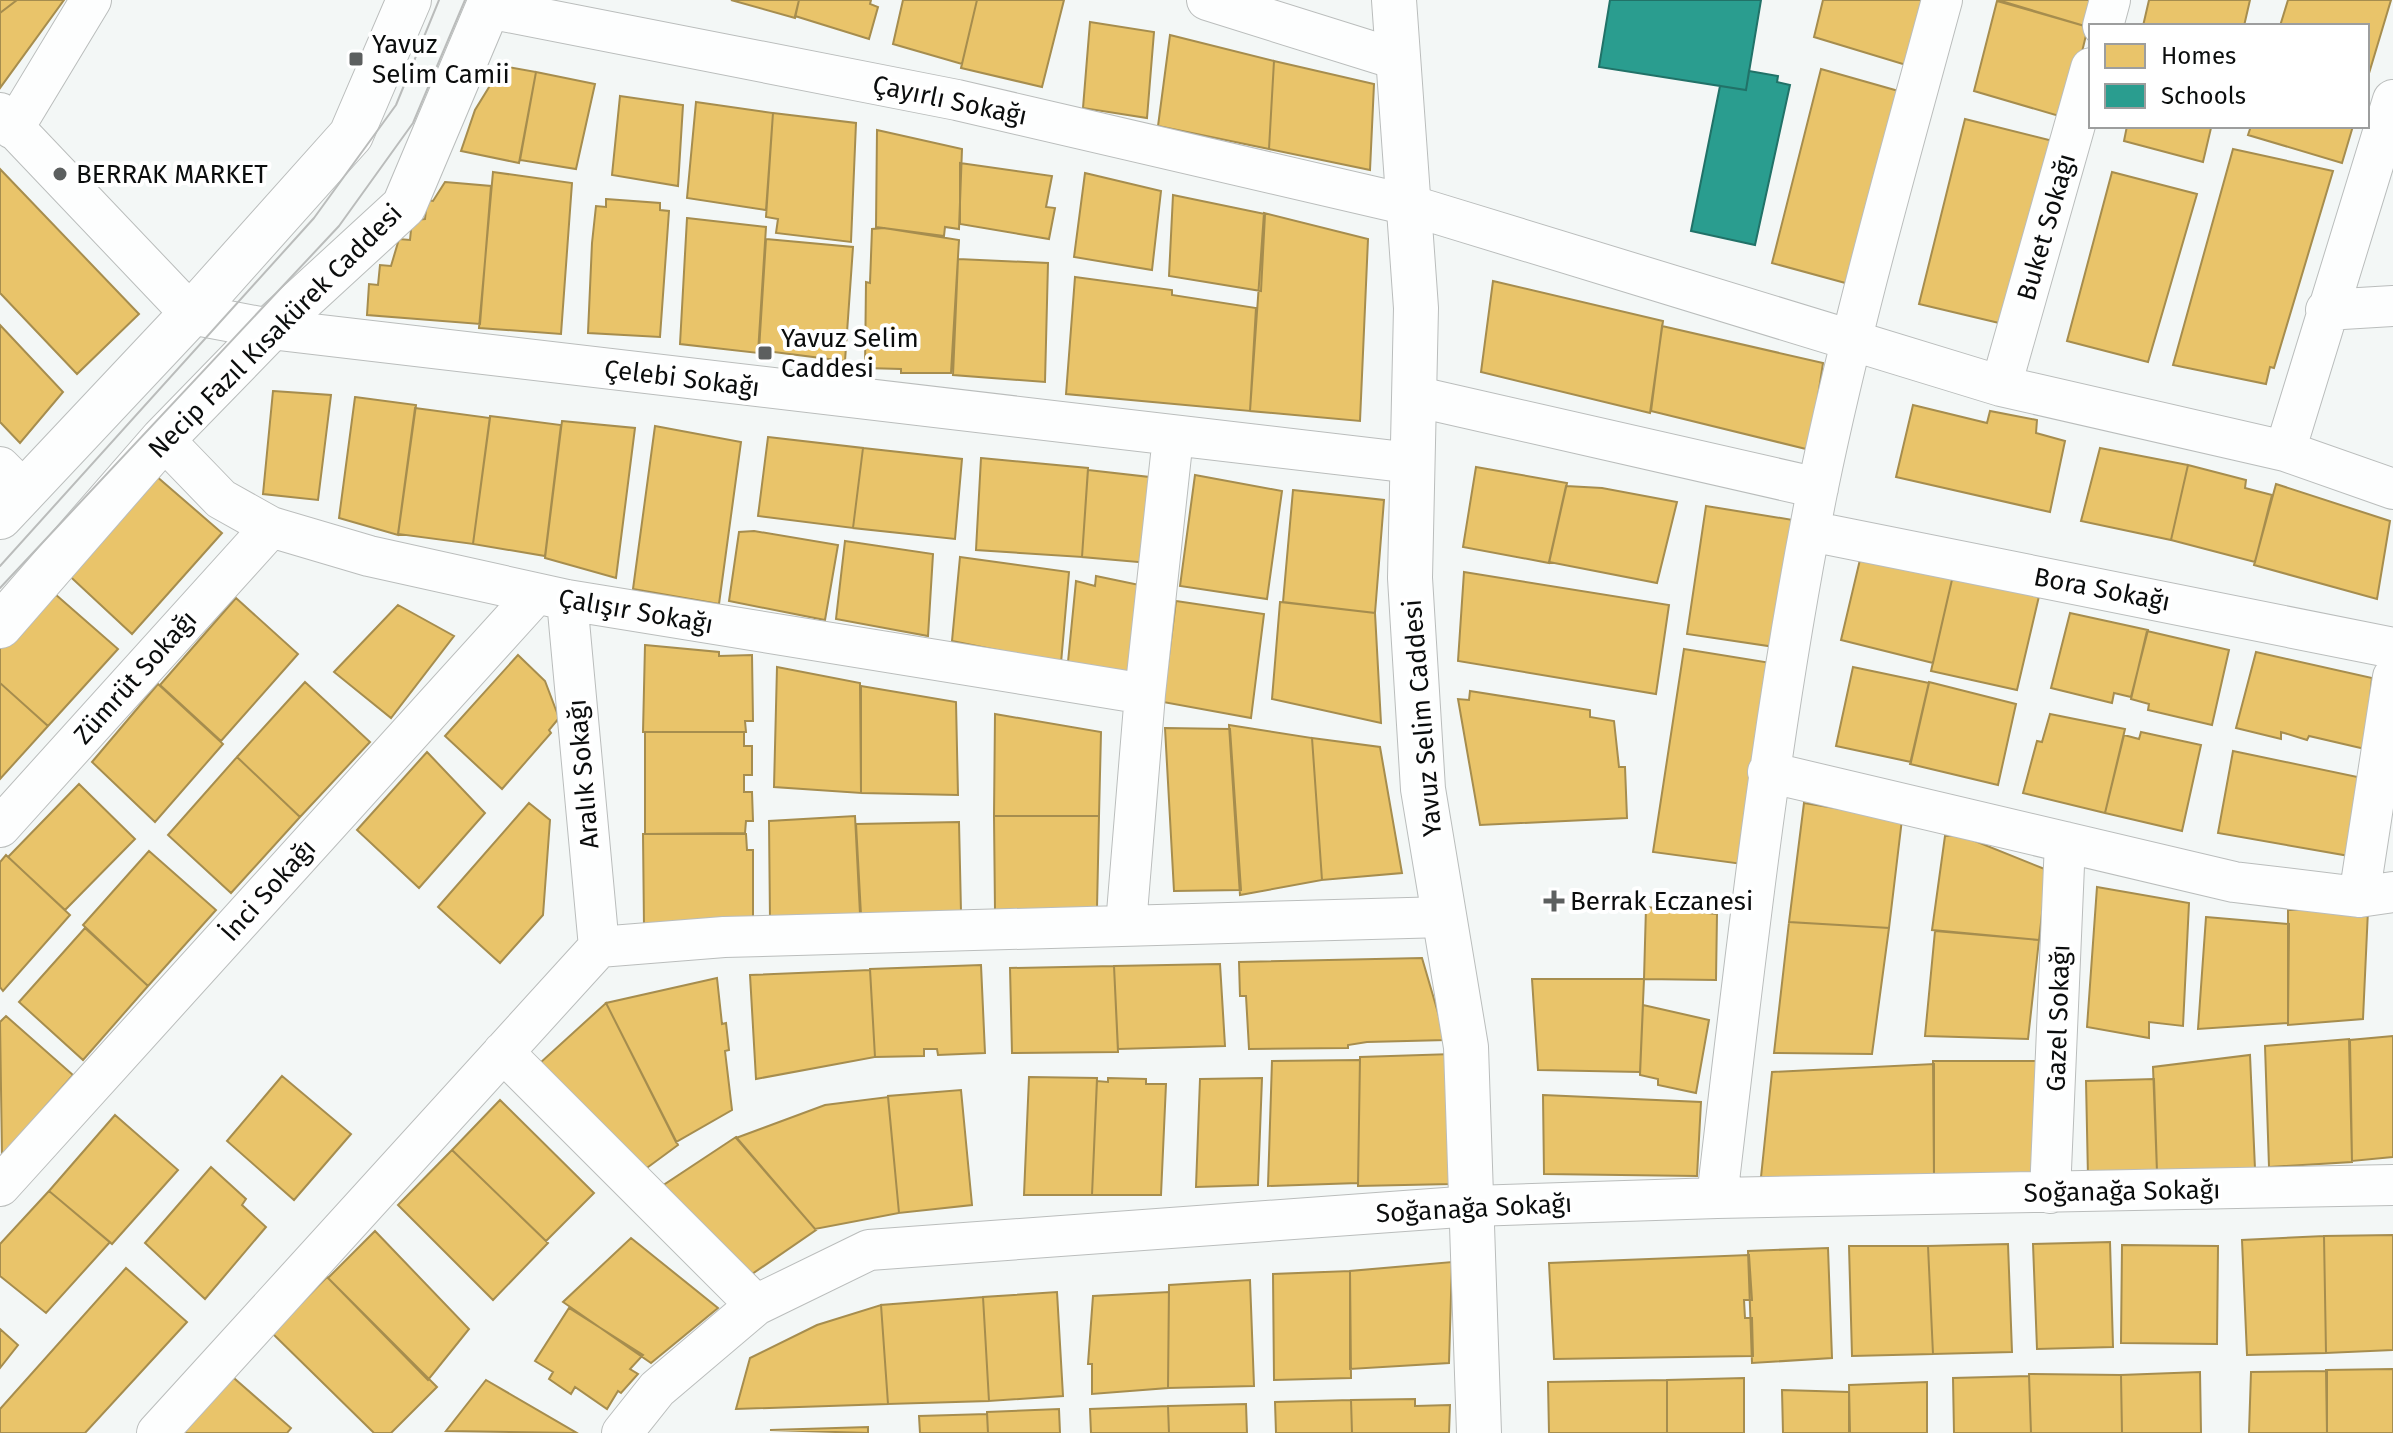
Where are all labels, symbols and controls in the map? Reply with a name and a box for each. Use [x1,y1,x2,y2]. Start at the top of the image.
legend [2089,24,2369,128]
place label: Yavuz Selim Camii [372,29,510,90]
text: Homes [2161,42,2236,70]
marker: Yavuz Selim Camii [347,50,365,68]
street label: Çayırlı Sokağı [870,69,1030,132]
text: Schools [2161,82,2246,110]
street label: Buket Sokağı [2011,150,2082,304]
place label: BERRAK MARKET [76,159,268,190]
marker: BERRAK MARKET [51,165,69,183]
street label: Necip Fazıl Kısakürek Caddesi [142,198,409,465]
place label: Yavuz Selim Caddesi [781,323,919,384]
marker: Yavuz Selim Caddesi [756,344,774,362]
street label: Çelebi Sokağı [602,354,762,403]
street label: Bora Sokağı [2031,561,2173,618]
street label: Çalışır Sokağı [556,583,716,640]
street label: Yavuz Selim Caddesi [1397,598,1448,838]
street label: Zümrüt Sokağı [67,604,203,750]
street label: Aralık Sokağı [562,698,605,850]
street label: İnci Sokağı [215,833,322,948]
place label: Berrak Eczanesi [1570,886,1753,917]
marker: Berrak Eczanesi [1545,892,1563,910]
street label: Gazel Sokağı [2040,944,2077,1092]
street label: Soğanağa Sokağı [2023,1174,2221,1209]
street label: Soğanağa Sokağı [1375,1188,1573,1229]

